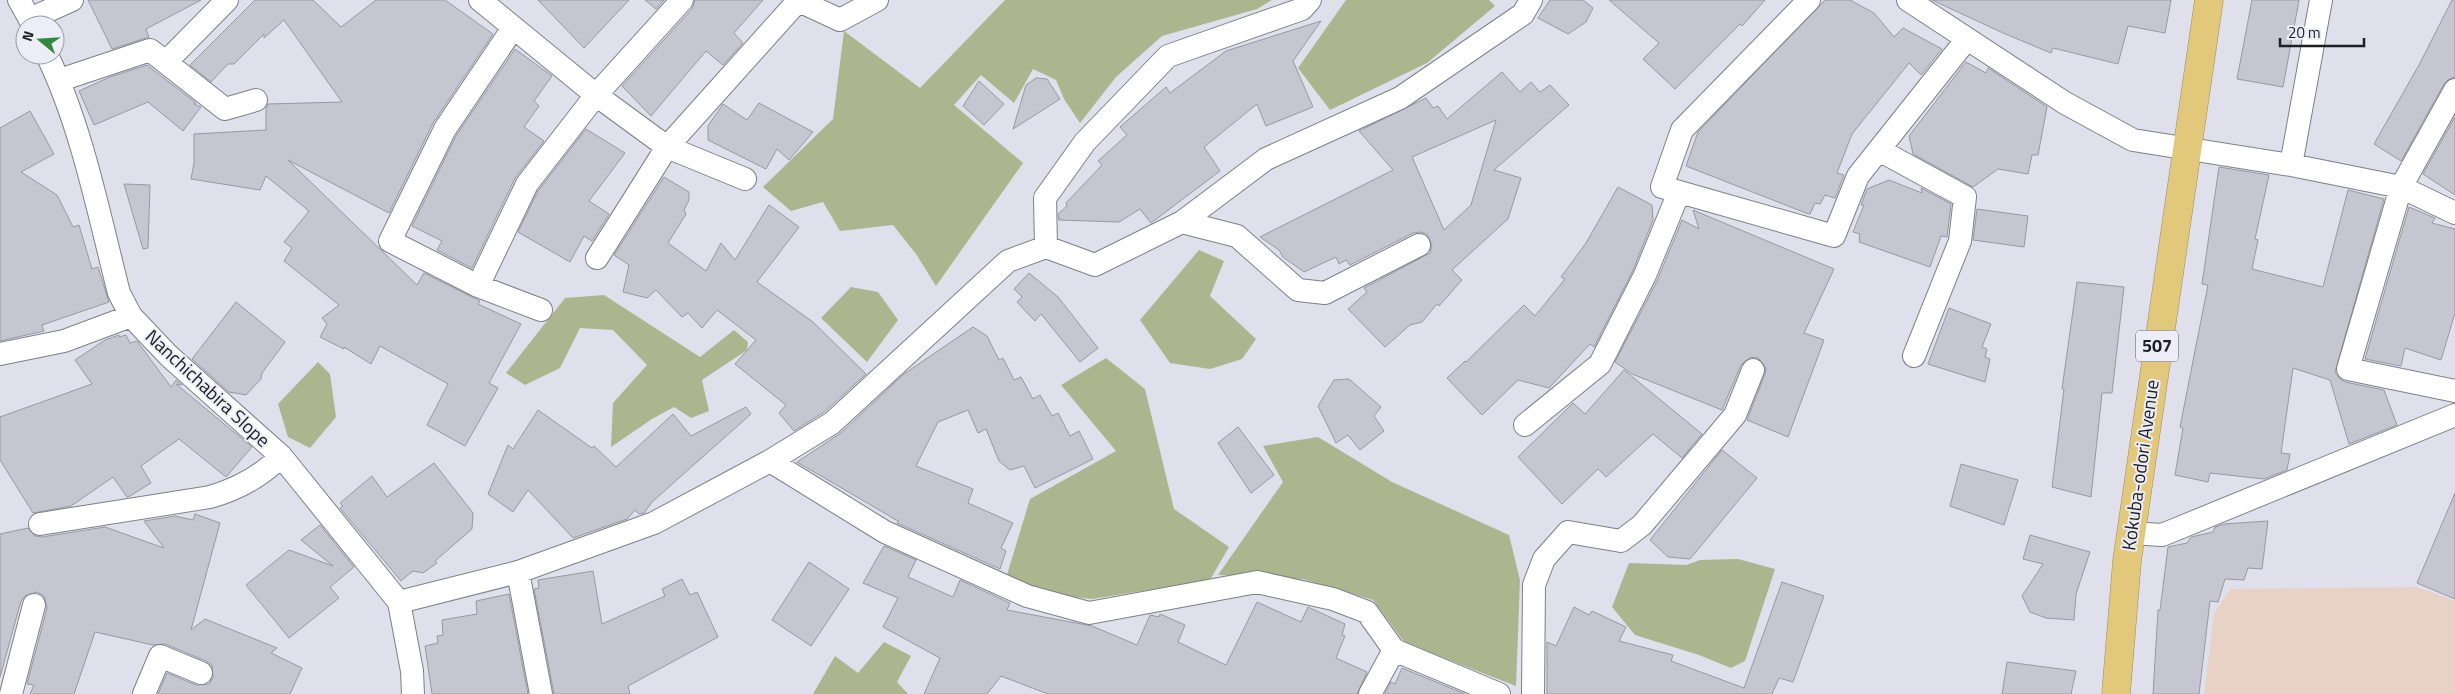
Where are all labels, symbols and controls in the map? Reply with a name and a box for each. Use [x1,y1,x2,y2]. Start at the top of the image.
north arrow [15,15,65,65]
scale bar [2280,15,2364,47]
text: 20 m [2288,21,2321,44]
text: N [16,28,39,44]
street label: Nanchichabira Slope [139,322,277,453]
road number: 507 [2136,331,2178,362]
street label: Kokuba-odori Avenue [2113,378,2166,552]

